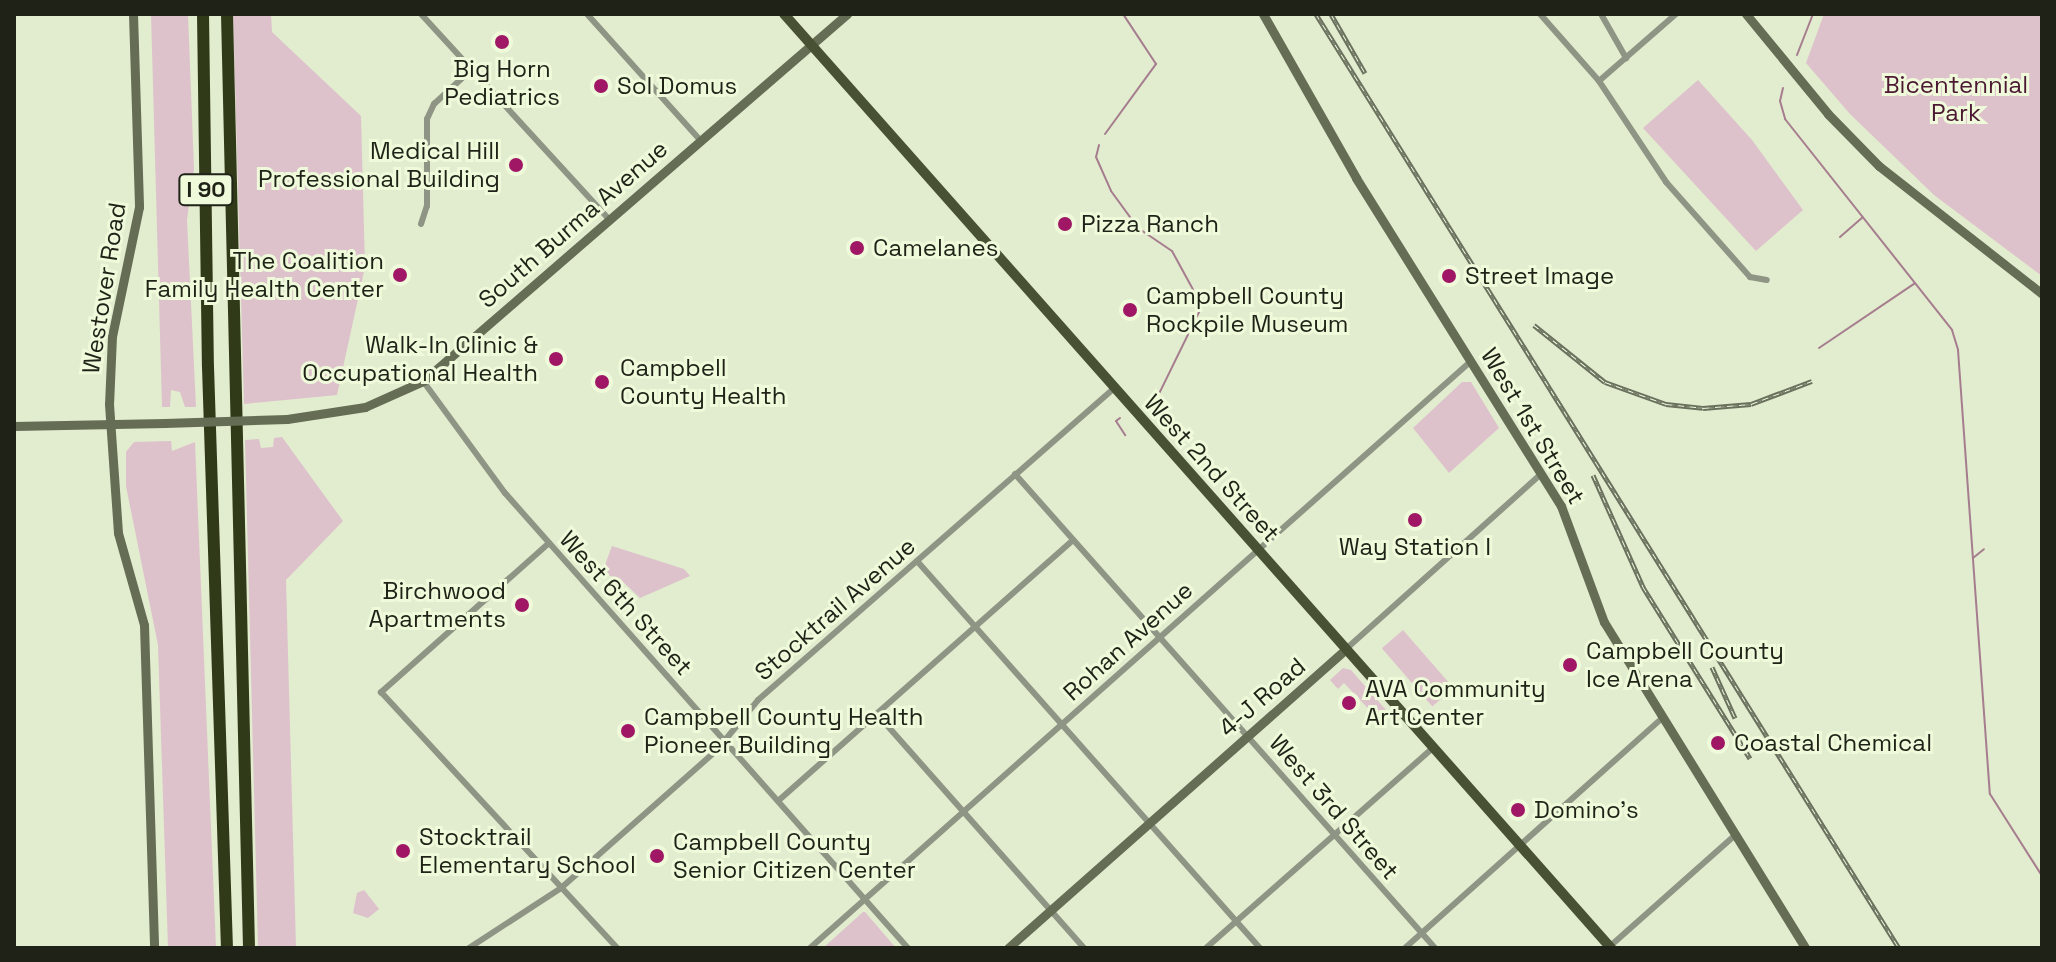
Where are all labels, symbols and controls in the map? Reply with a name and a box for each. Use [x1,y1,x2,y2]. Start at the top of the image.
marker: Big Horn Pediatrics [493,33,511,51]
place label: Big Horn Pediatrics [444,55,560,111]
park label: Bicentennial Park [1884,71,2028,127]
place label: Sol Domus [617,72,737,100]
marker: Sol Domus [592,77,610,95]
street label: South Burma Avenue [473,134,673,314]
place label: Medical Hill Professional Building [258,137,500,193]
marker: Medical Hill Professional Building [507,156,525,174]
road number: I 90 [178,172,234,208]
street label: Westover Road [76,200,132,376]
place label: Pizza Ranch [1081,210,1219,238]
marker: Pizza Ranch [1056,215,1074,233]
place label: Camelanes [873,234,998,262]
marker: Camelanes [848,239,866,257]
place label: The Coalition Family Health Center [145,247,384,303]
place label: Street Image [1465,262,1614,290]
marker: The Coalition Family Health Center [391,266,409,284]
marker: Street Image [1440,267,1458,285]
place label: Campbell County Rockpile Museum [1146,282,1348,338]
marker: Campbell County Rockpile Museum [1121,301,1139,319]
place label: Walk-In Clinic & Occupational Health [302,331,538,387]
street label: West 1st Street [1475,343,1591,509]
marker: Walk-In Clinic & Occupational Health [545,348,567,370]
place label: Campbell County Health [620,354,787,410]
marker: Campbell County Health [591,371,613,393]
street label: West 2nd Street [1138,388,1286,548]
marker: Way Station I [1406,511,1424,529]
street label: West 6th Street [554,525,698,681]
street label: Stocktrail Avenue [749,531,921,687]
place label: Way Station I [1339,533,1491,561]
street label: Rohan Avenue [1057,575,1199,707]
place label: Birchwood Apartments [369,577,506,633]
marker: Birchwood Apartments [513,596,531,614]
place label: Campbell County Ice Arena [1586,637,1784,693]
street label: 4-J Road [1213,652,1311,742]
marker: Campbell County Ice Arena [1561,656,1579,674]
place label: AVA Community Art Center [1365,675,1546,731]
marker: AVA Community Art Center [1340,694,1358,712]
place label: Campbell County Health Pioneer Building [644,703,923,759]
marker: Campbell County Health Pioneer Building [619,722,637,740]
street label: West 3rd Street [1263,729,1405,885]
place label: Coastal Chemical [1734,729,1932,757]
marker: Coastal Chemical [1709,734,1727,752]
place label: Domino's [1534,796,1639,824]
marker: Domino's [1509,801,1527,819]
place label: Stocktrail Elementary School [419,823,636,879]
place label: Campbell County Senior Citizen Center [673,828,916,884]
marker: Stocktrail Elementary School [394,842,412,860]
marker: Campbell County Senior Citizen Center [648,847,666,865]

